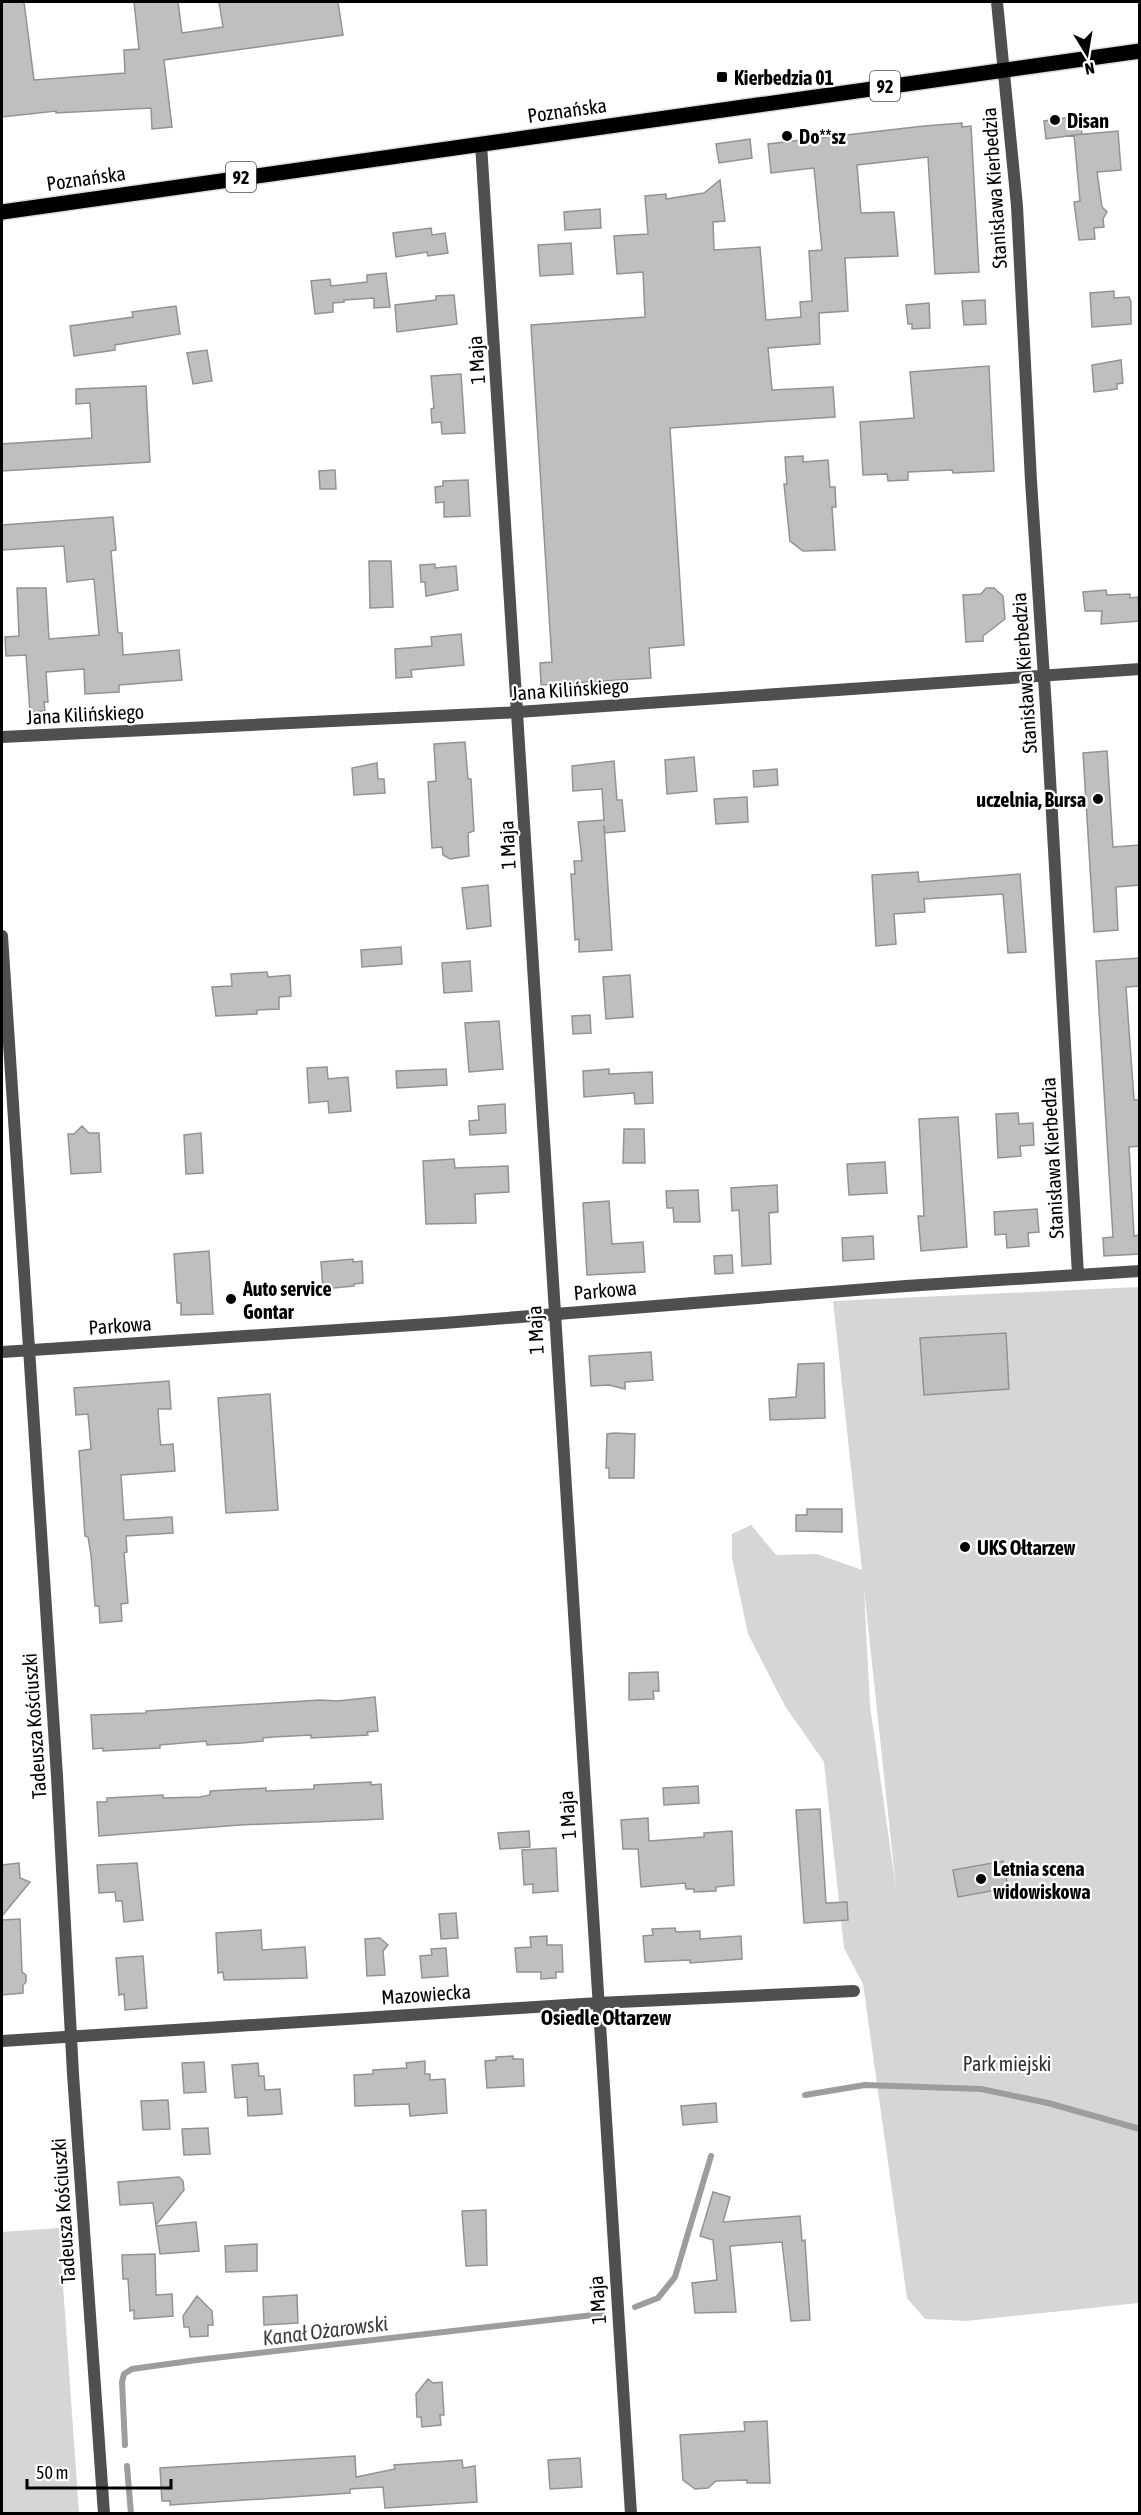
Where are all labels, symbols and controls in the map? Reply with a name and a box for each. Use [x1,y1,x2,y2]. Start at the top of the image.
north arrow [1057,24,1117,84]
text: N [1084,59,1096,78]
place label: Kierbedzia 01 [734,66,834,89]
marker: Kierbedzia 01 [715,70,729,84]
road number: 92 [870,71,900,101]
street label: Poznańska [526,93,608,127]
street label: Stanisława Kierbedzia [977,107,1011,269]
place label: Disan [1067,109,1109,132]
marker: Disan [1048,113,1062,127]
place label: Do**sz [799,125,847,148]
marker: Do**sz [780,129,794,143]
street label: Poznańska [45,161,127,195]
road number: 92 [226,162,256,192]
street label: 1 Maja [463,335,489,385]
street label: Stanisława Kierbedzia [1007,592,1041,754]
street label: Jana Kilińskiego [510,673,630,705]
street label: Jana Kilińskiego [25,699,145,729]
place label: uczelnia, Bursa [976,788,1086,811]
marker: uczelnia, Bursa [1091,792,1105,806]
street label: 1 Maja [494,820,520,870]
street label: Stanisława Kierbedzia [1036,1077,1068,1239]
street label: Parkowa [572,1276,638,1304]
place label: Auto service Gontar [242,1277,332,1323]
marker: Auto service Gontar [224,1292,238,1306]
street label: 1 Maja [522,1305,548,1355]
street label: Parkowa [88,1311,152,1339]
place label: UKS Ołtarzew [977,1536,1076,1559]
marker: UKS Ołtarzew [958,1540,972,1554]
street label: Tadeusza Kościuszki [17,1652,51,1800]
street label: 1 Maja [554,1790,580,1840]
place label: Letnia scena widowiskowa [993,1857,1090,1903]
marker: Letnia scena widowiskowa [974,1872,988,1886]
street label: Mazowiecka [380,1979,472,2009]
district label: Osiedle Ołtarzew [541,2005,672,2029]
park label: Park miejski [963,2052,1051,2075]
street label: Tadeusza Kościuszki [46,2137,80,2285]
street label: 1 Maja [584,2275,610,2325]
water label: Kanał Ożarowski [261,2310,389,2350]
scale bar [27,2452,171,2490]
text: 50 m [36,2462,68,2483]

